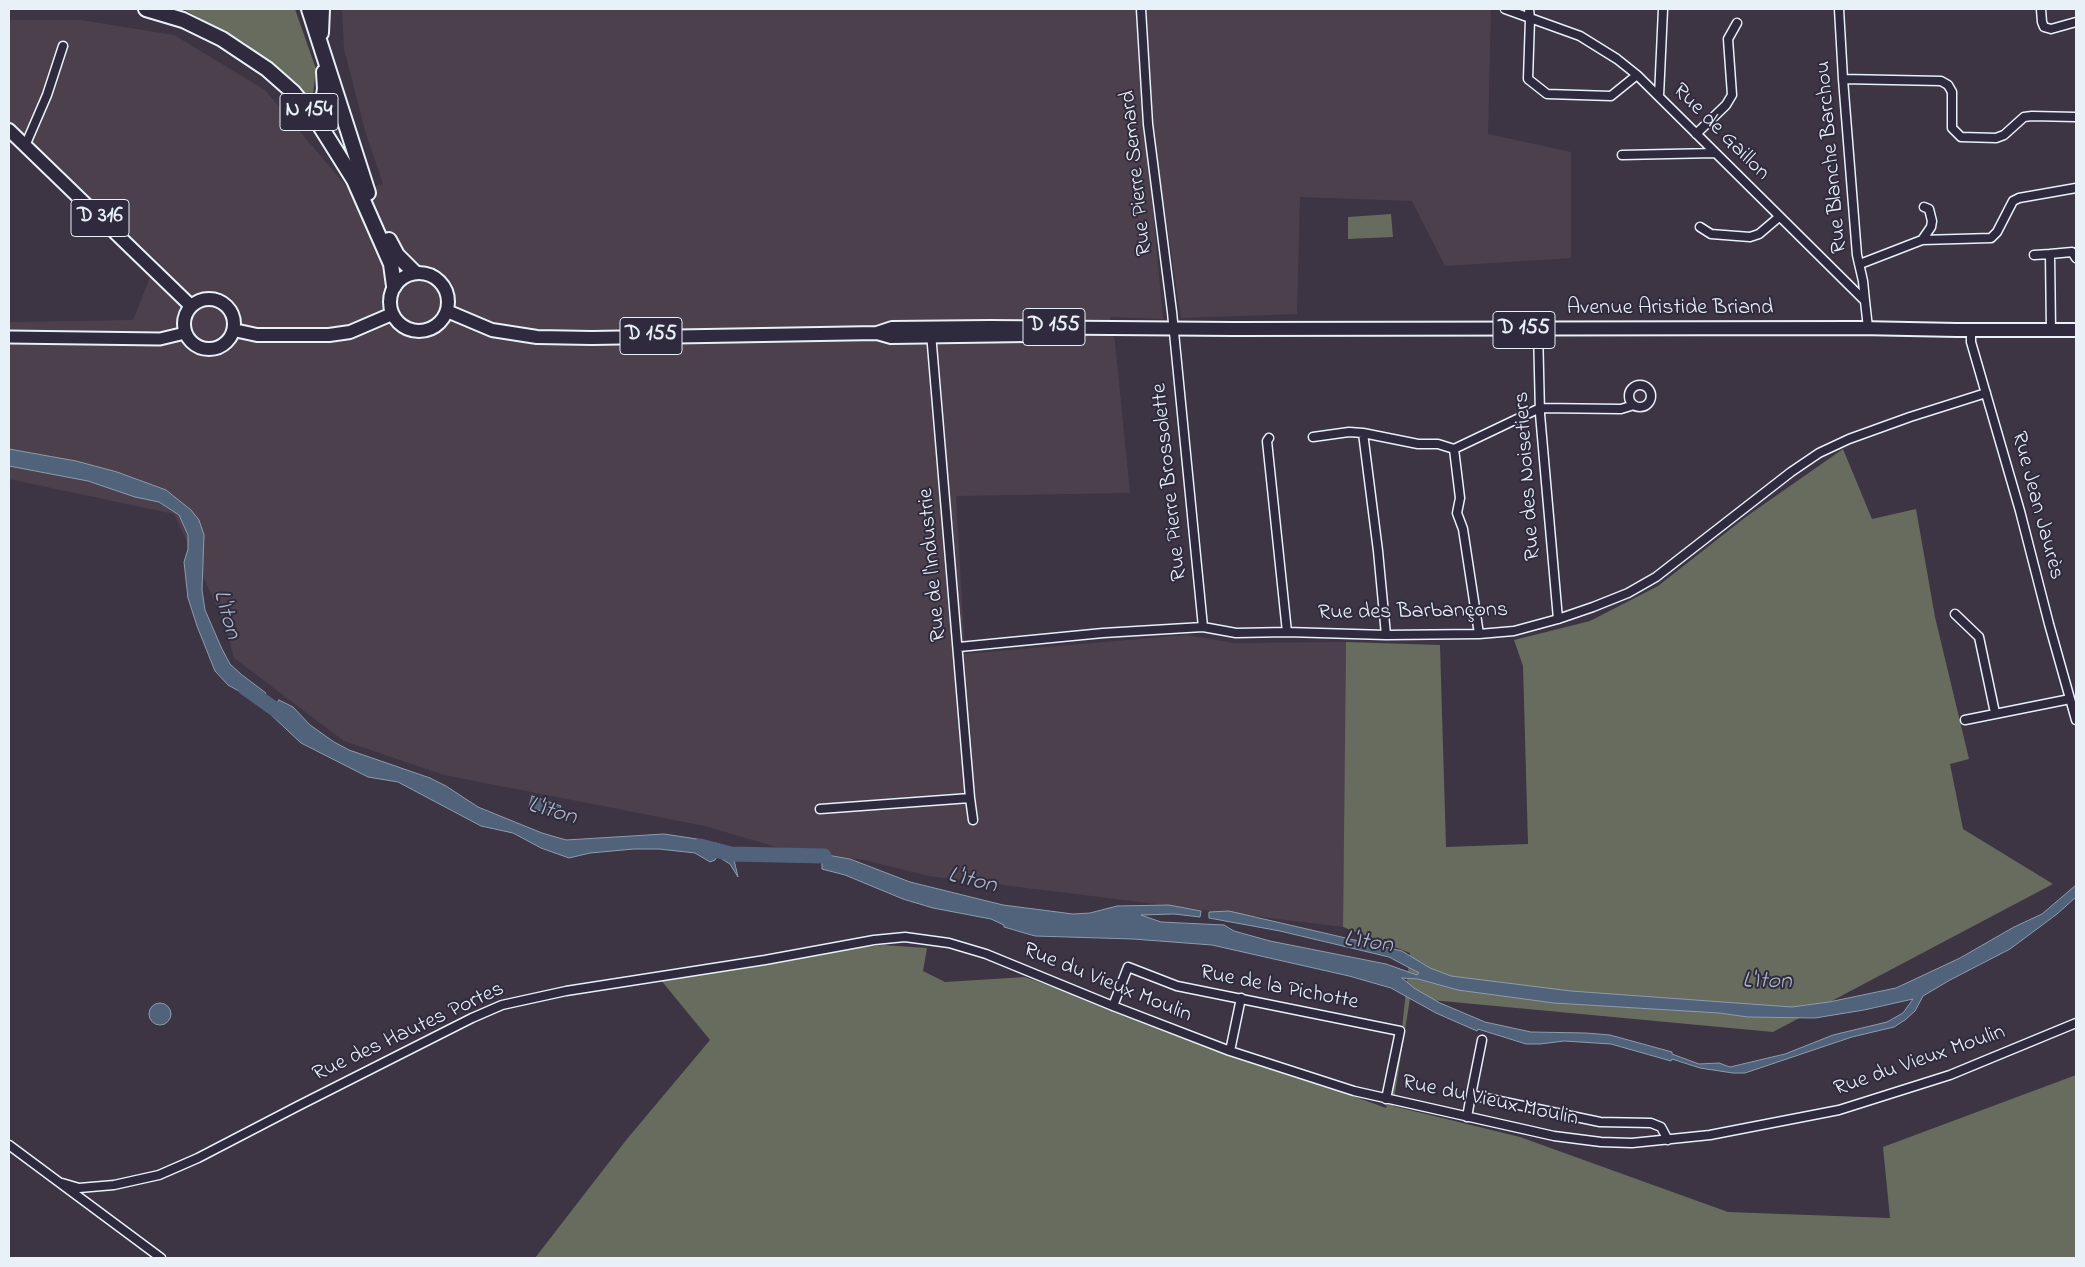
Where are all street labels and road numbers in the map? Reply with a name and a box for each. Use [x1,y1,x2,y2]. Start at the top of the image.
street label: Rue Blanche Barchou [1811,60,1855,254]
street label: Rue de Gaillon [1666,79,1774,187]
street label: Rue Pierre Semard [1116,89,1160,257]
road number: N 154 [280,94,338,130]
road number: D 316 [71,200,129,237]
street label: Avenue Aristide Briand [1567,296,1773,322]
road number: D 155 [1023,308,1085,346]
road number: D 155 [1493,312,1555,348]
road number: D 155 [620,318,682,354]
street label: Rue Pierre Brossolette [1147,382,1195,582]
street label: Rue des Noisetiers [1510,391,1548,561]
street label: Rue Jean Jaurès [2004,429,2068,583]
street label: Rue de l'Industrie [914,487,954,643]
street label: Rue des Barbançons [1318,598,1508,628]
street label: Rue du Vieux Moulin [1019,938,1195,1030]
street label: Rue de la Pichotte [1198,961,1360,1017]
street label: Rue des Hautes Portes [309,977,509,1089]
street label: Rue du Vieux Moulin [1831,1020,2009,1104]
street label: Rue du Vieux Moulin [1400,1070,1580,1134]

